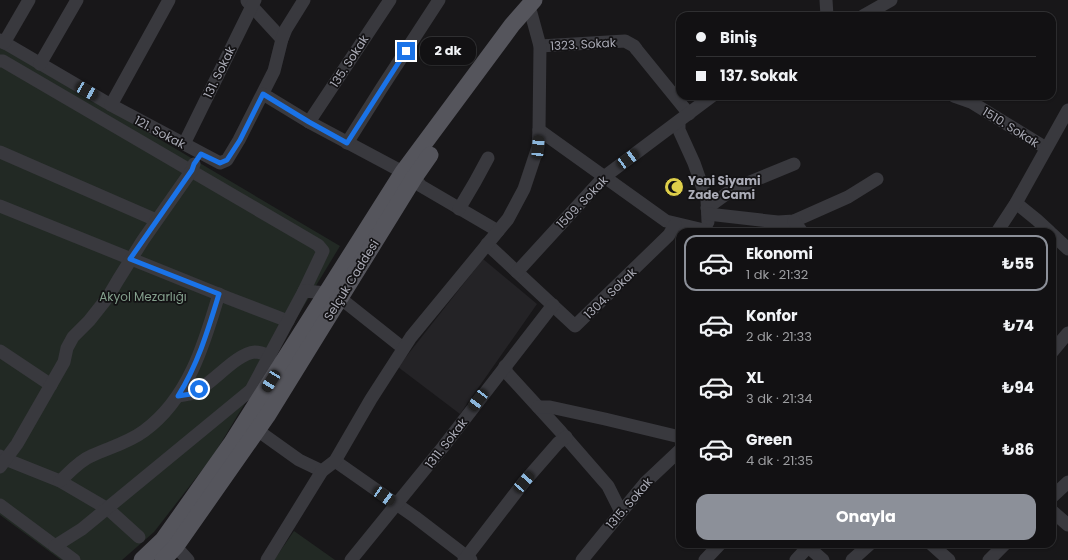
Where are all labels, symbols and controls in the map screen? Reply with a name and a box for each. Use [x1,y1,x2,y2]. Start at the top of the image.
text: Biniş [720,27,757,48]
street label: 135. Sokak [326,31,373,91]
street label: 1323. Sokak [550,34,617,54]
callout: 2 dk [420,37,476,65]
text: 2 dk [434,41,462,60]
route end [397,42,415,60]
street label: 131. Sokak [199,43,239,101]
text: 137. Sokak [720,65,798,86]
car [74,80,100,102]
street label: 1510. Sokak [979,103,1043,152]
street label: 121. Sokak [132,111,189,153]
car [531,135,545,159]
car [615,147,641,171]
street label: 1509. Sokak [552,171,612,232]
place label: Yeni Siyami Zade Cami [688,172,761,203]
mosque icon: Yeni Siyami Zade Cami [663,176,685,198]
street label: Selçuk Caddesi [319,236,383,324]
text: Ekonomi [746,243,813,264]
icon: car [698,245,734,281]
text: ₺55 [1002,253,1034,274]
street label: 1304. Sokak [580,263,641,322]
text: 1 dk · 21:32 [746,265,808,284]
park label: Akyol Mezarlığı [99,288,187,305]
text: Konfor [746,305,798,326]
icon: car [698,307,734,343]
text: ₺74 [1003,315,1034,336]
text: 2 dk · 21:33 [746,327,812,346]
text: XL [746,367,764,388]
car [260,368,282,394]
icon: car [698,369,734,405]
text: ₺94 [1002,377,1034,398]
route start [190,380,208,398]
car [466,387,490,413]
text: 3 dk · 21:34 [746,389,813,408]
street label: 1311. Sokak [421,414,472,472]
text: Green [746,429,792,450]
icon: car [698,431,734,467]
text: ₺86 [1002,439,1034,460]
text: 4 dk · 21:35 [746,451,813,470]
car [512,469,536,495]
street label: 1315. Sokak [602,473,657,532]
car [371,484,397,508]
button: Onayla [696,494,1036,540]

